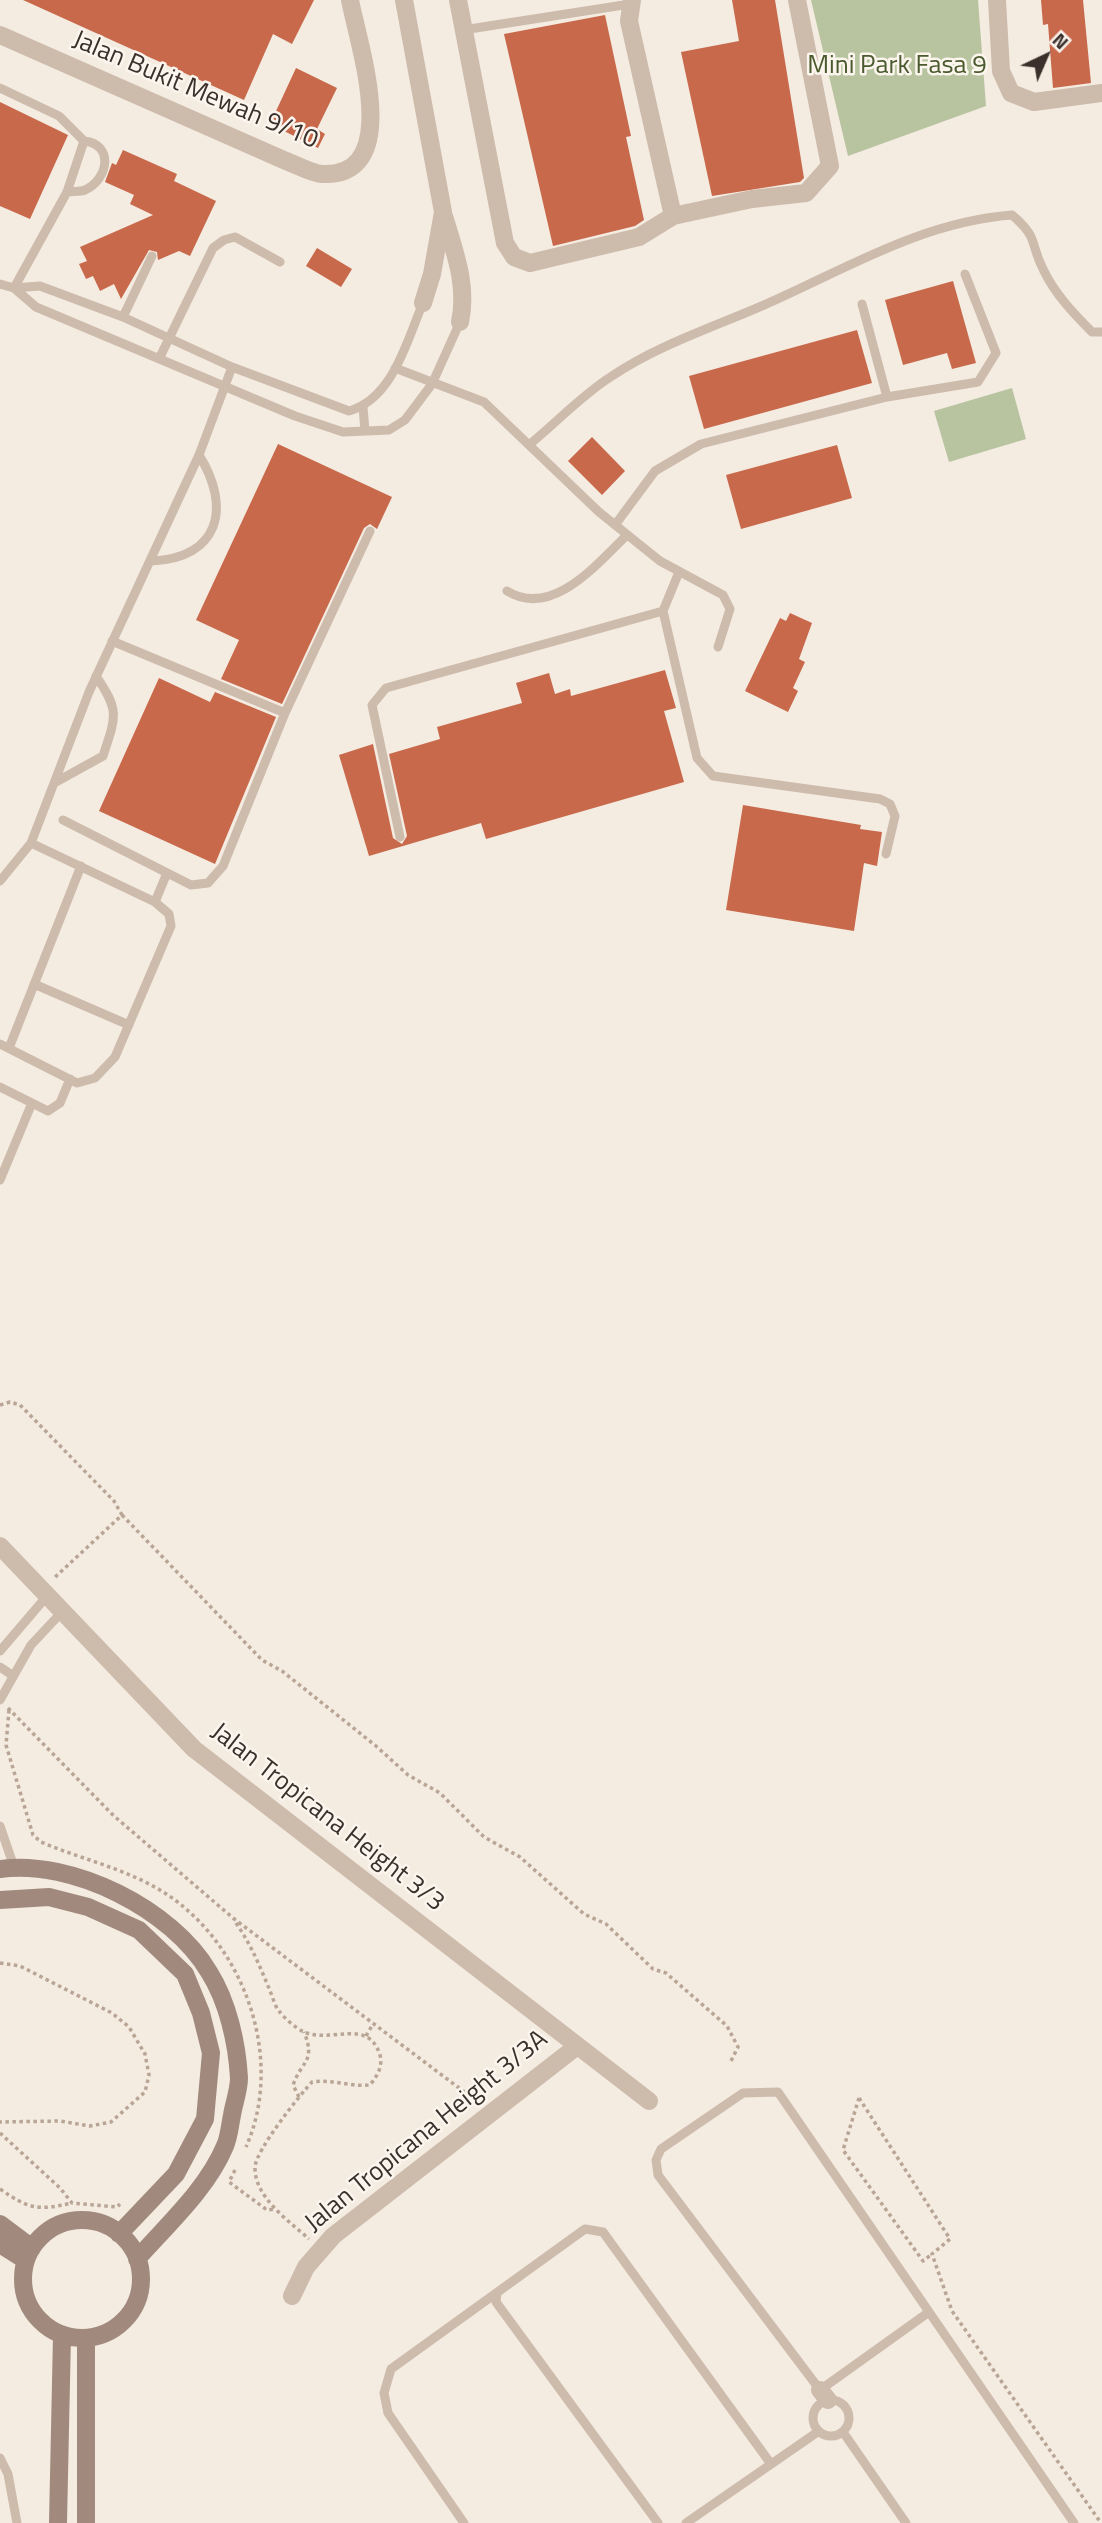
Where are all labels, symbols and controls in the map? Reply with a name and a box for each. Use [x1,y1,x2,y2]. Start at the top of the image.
north arrow [1011,21,1081,91]
street label: Jalan Bukit Mewah 9/10 [68,25,322,157]
text: N [1046,26,1076,56]
park label: Mini Park Fasa 9 [807,51,987,83]
street label: Jalan Tropicana Height 3/3 [204,1717,450,1919]
street label: Jalan Tropicana Height 3/3A [299,2024,555,2240]

